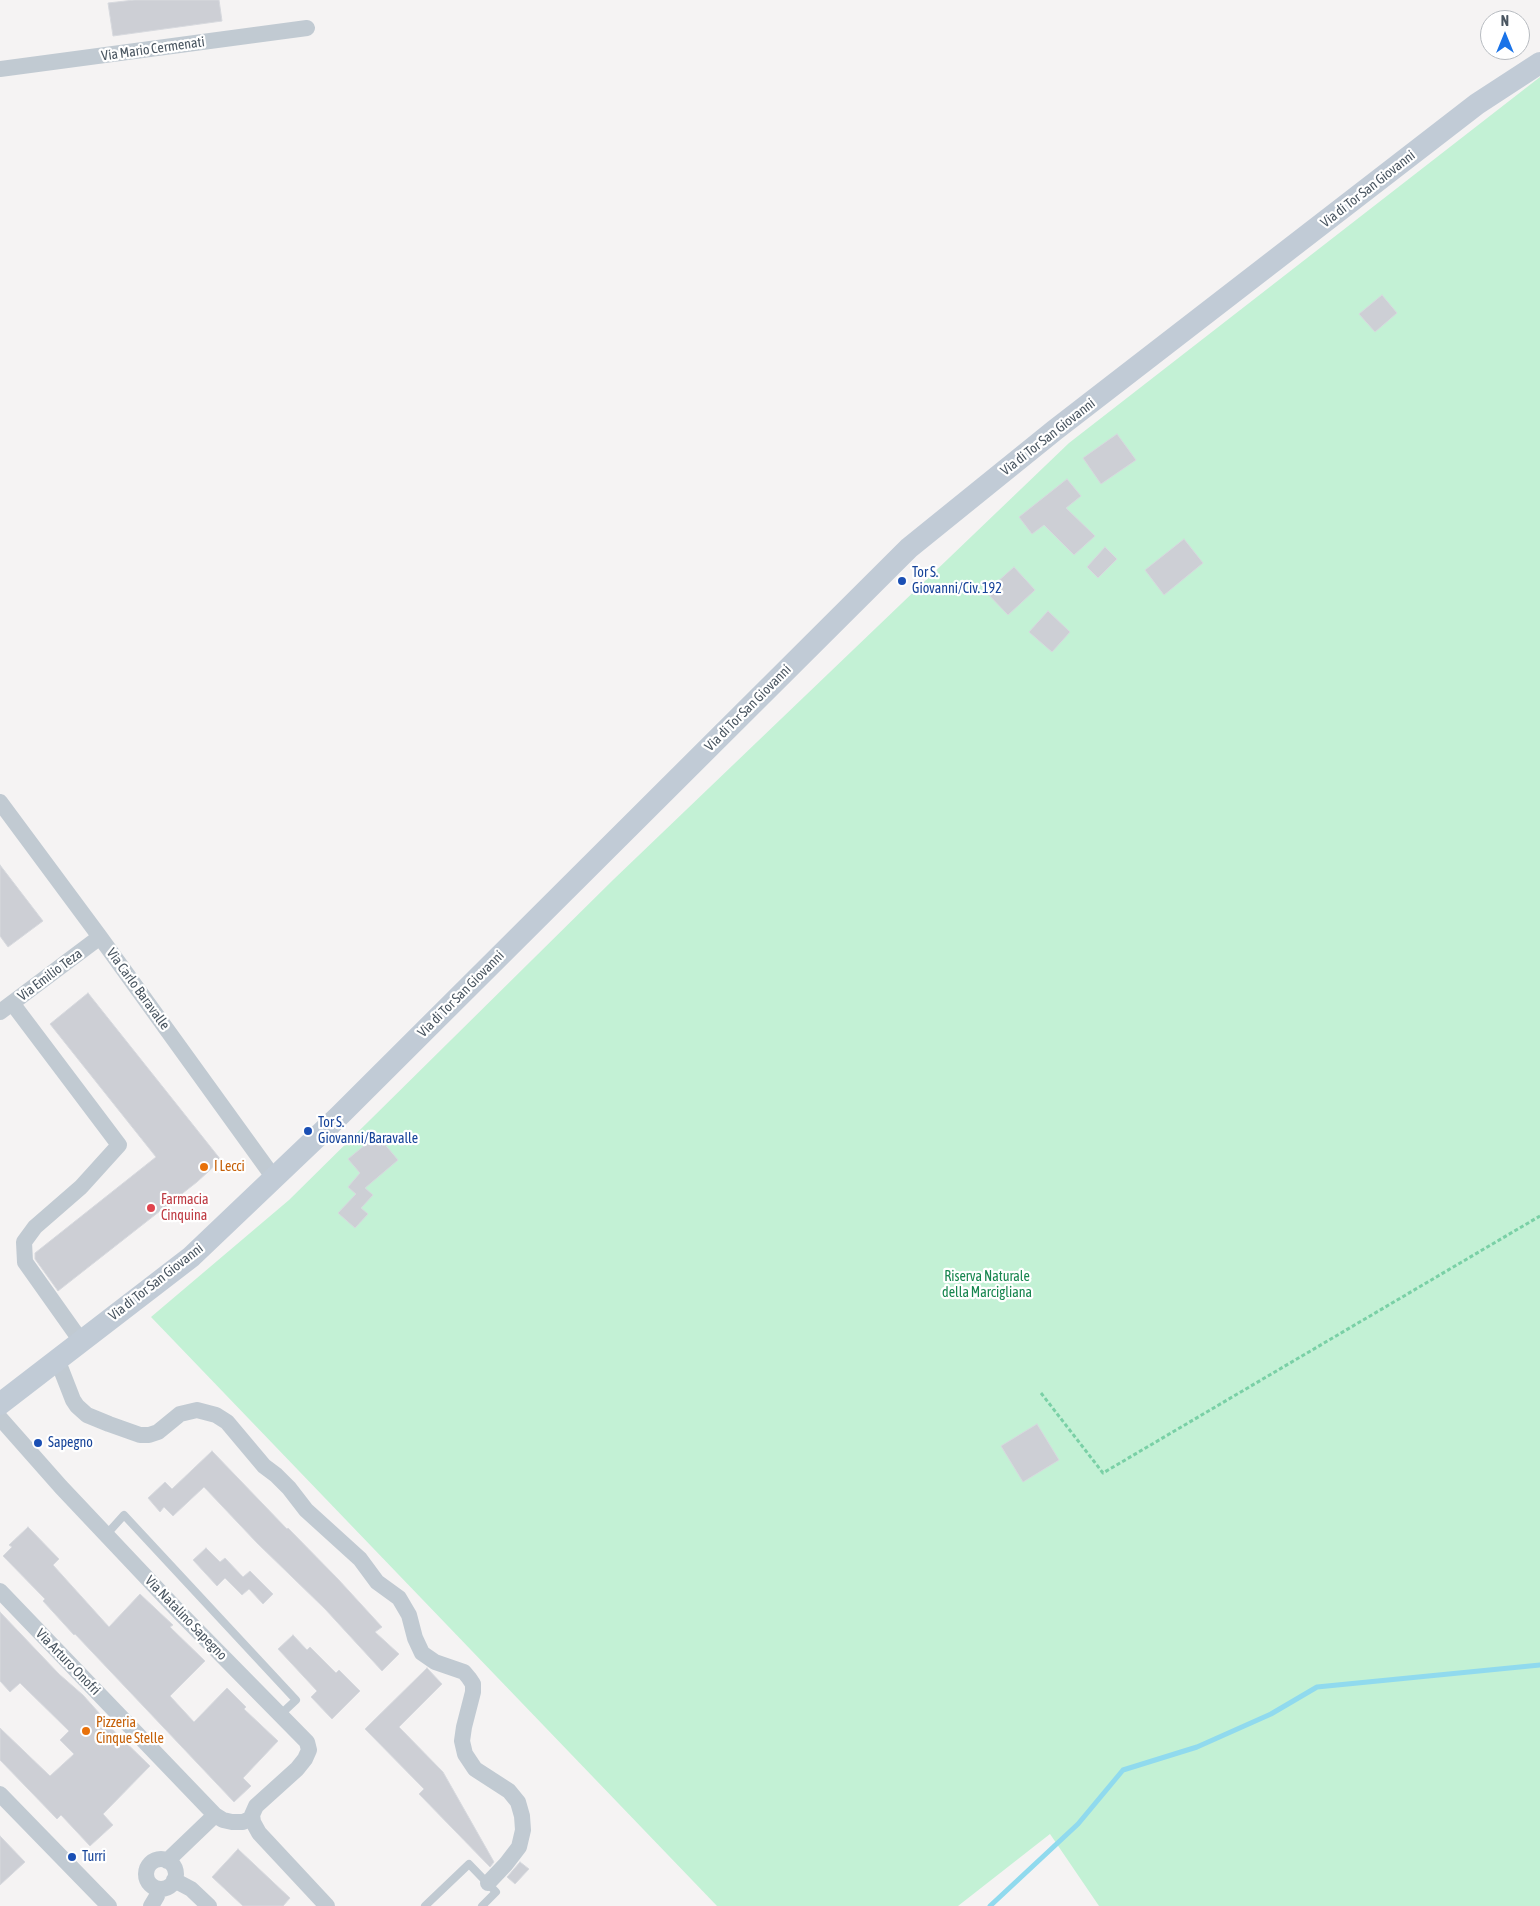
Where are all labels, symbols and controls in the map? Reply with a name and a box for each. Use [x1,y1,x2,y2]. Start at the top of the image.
north arrow [1480,10,1530,60]
text: N [1501,13,1509,29]
street label: Via Mario Cermenati [100,33,206,65]
street label: Via di Tor San Giovanni [1317,147,1419,231]
street label: Via di Tor San Giovanni [997,395,1099,479]
place label: Tor S. Giovanni/Civ. 192 [912,565,1002,598]
marker: Tor S. Giovanni/Civ. 192 [896,575,908,587]
street label: Via di Tor San Giovanni [701,661,795,755]
street label: Via Emilio Teza [14,945,86,1005]
street label: Via Carlo Baravalle [103,945,173,1033]
street label: Via di Tor San Giovanni [414,947,508,1041]
place label: Tor S. Giovanni/Baravalle [318,1115,418,1148]
marker: Tor S. Giovanni/Baravalle [302,1125,314,1137]
place label: I Lecci [214,1159,245,1175]
marker: I Lecci [198,1161,210,1173]
place label: Farmacia Cinquina [161,1192,209,1224]
marker: Farmacia Cinquina [145,1202,157,1214]
street label: Via di Tor San Giovanni [105,1240,207,1324]
park label: Riserva Naturale della Marcigliana [942,1269,1032,1302]
place label: Sapegno [48,1435,93,1451]
marker: Sapegno [32,1437,44,1449]
street label: Via Natalino Sapegno [141,1572,231,1664]
street label: Via Arturo Onofri [32,1625,104,1699]
place label: Pizzeria Cinque Stelle [96,1715,164,1748]
marker: Pizzeria Cinque Stelle [80,1725,92,1737]
place label: Turri [82,1849,106,1865]
marker: Turri [66,1851,78,1863]

